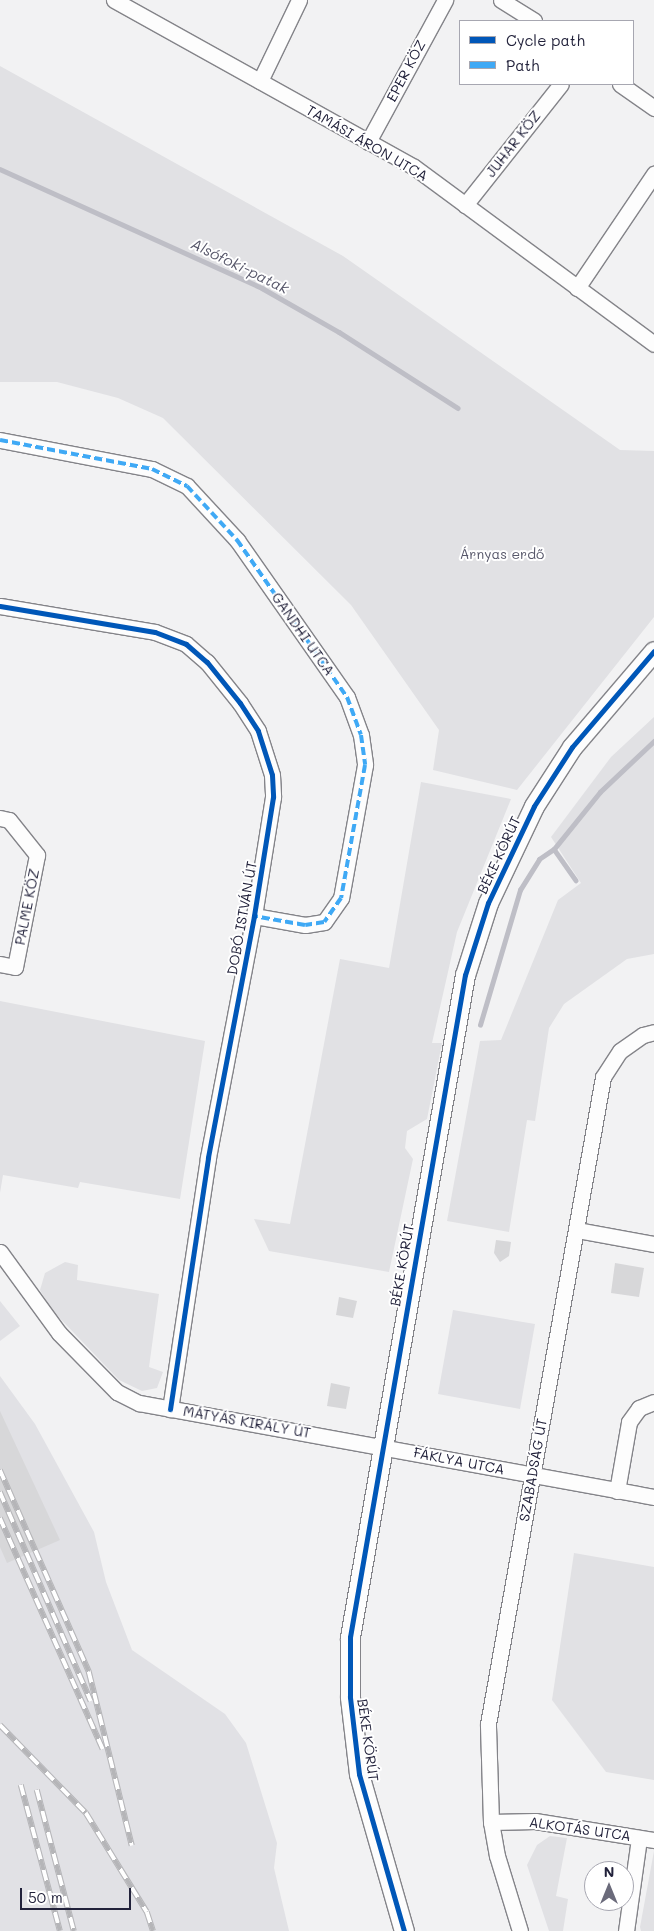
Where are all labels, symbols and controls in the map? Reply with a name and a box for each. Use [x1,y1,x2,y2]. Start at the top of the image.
legend [459,20,634,85]
text: Cycle path [506,30,585,50]
street label: EPER KÖZ [383,37,429,105]
text: Path [506,55,540,75]
street label: TAMÁSI ÁRON UTCA [303,101,431,185]
street label: JUHAR KÖZ [482,108,544,180]
water label: Alsófoki-patak [188,235,292,297]
park label: Árnyas erdő [460,546,544,562]
street label: GANDHI UTCA [268,589,338,679]
street label: BÉKE KÖRÚT [474,814,524,896]
street label: DOBÓ ISTVÁN ÚT [224,860,260,976]
street label: PALME KÖZ [11,868,43,946]
street label: BÉKE KÖRÚT [386,1222,418,1308]
street label: MÁTYÁS KIRÁLY ÚT [182,1402,312,1442]
street label: SZABADSÁG ÚT [516,1417,550,1523]
street label: FÁKLYA UTCA [412,1444,506,1478]
street label: BÉKE KÖRÚT [354,1698,382,1782]
street label: ALKOTÁS UTCA [528,1814,632,1844]
north arrow [584,1861,634,1911]
text: N [604,1862,614,1881]
scale bar [22,1878,134,1910]
text: 50 m [28,1887,63,1907]

